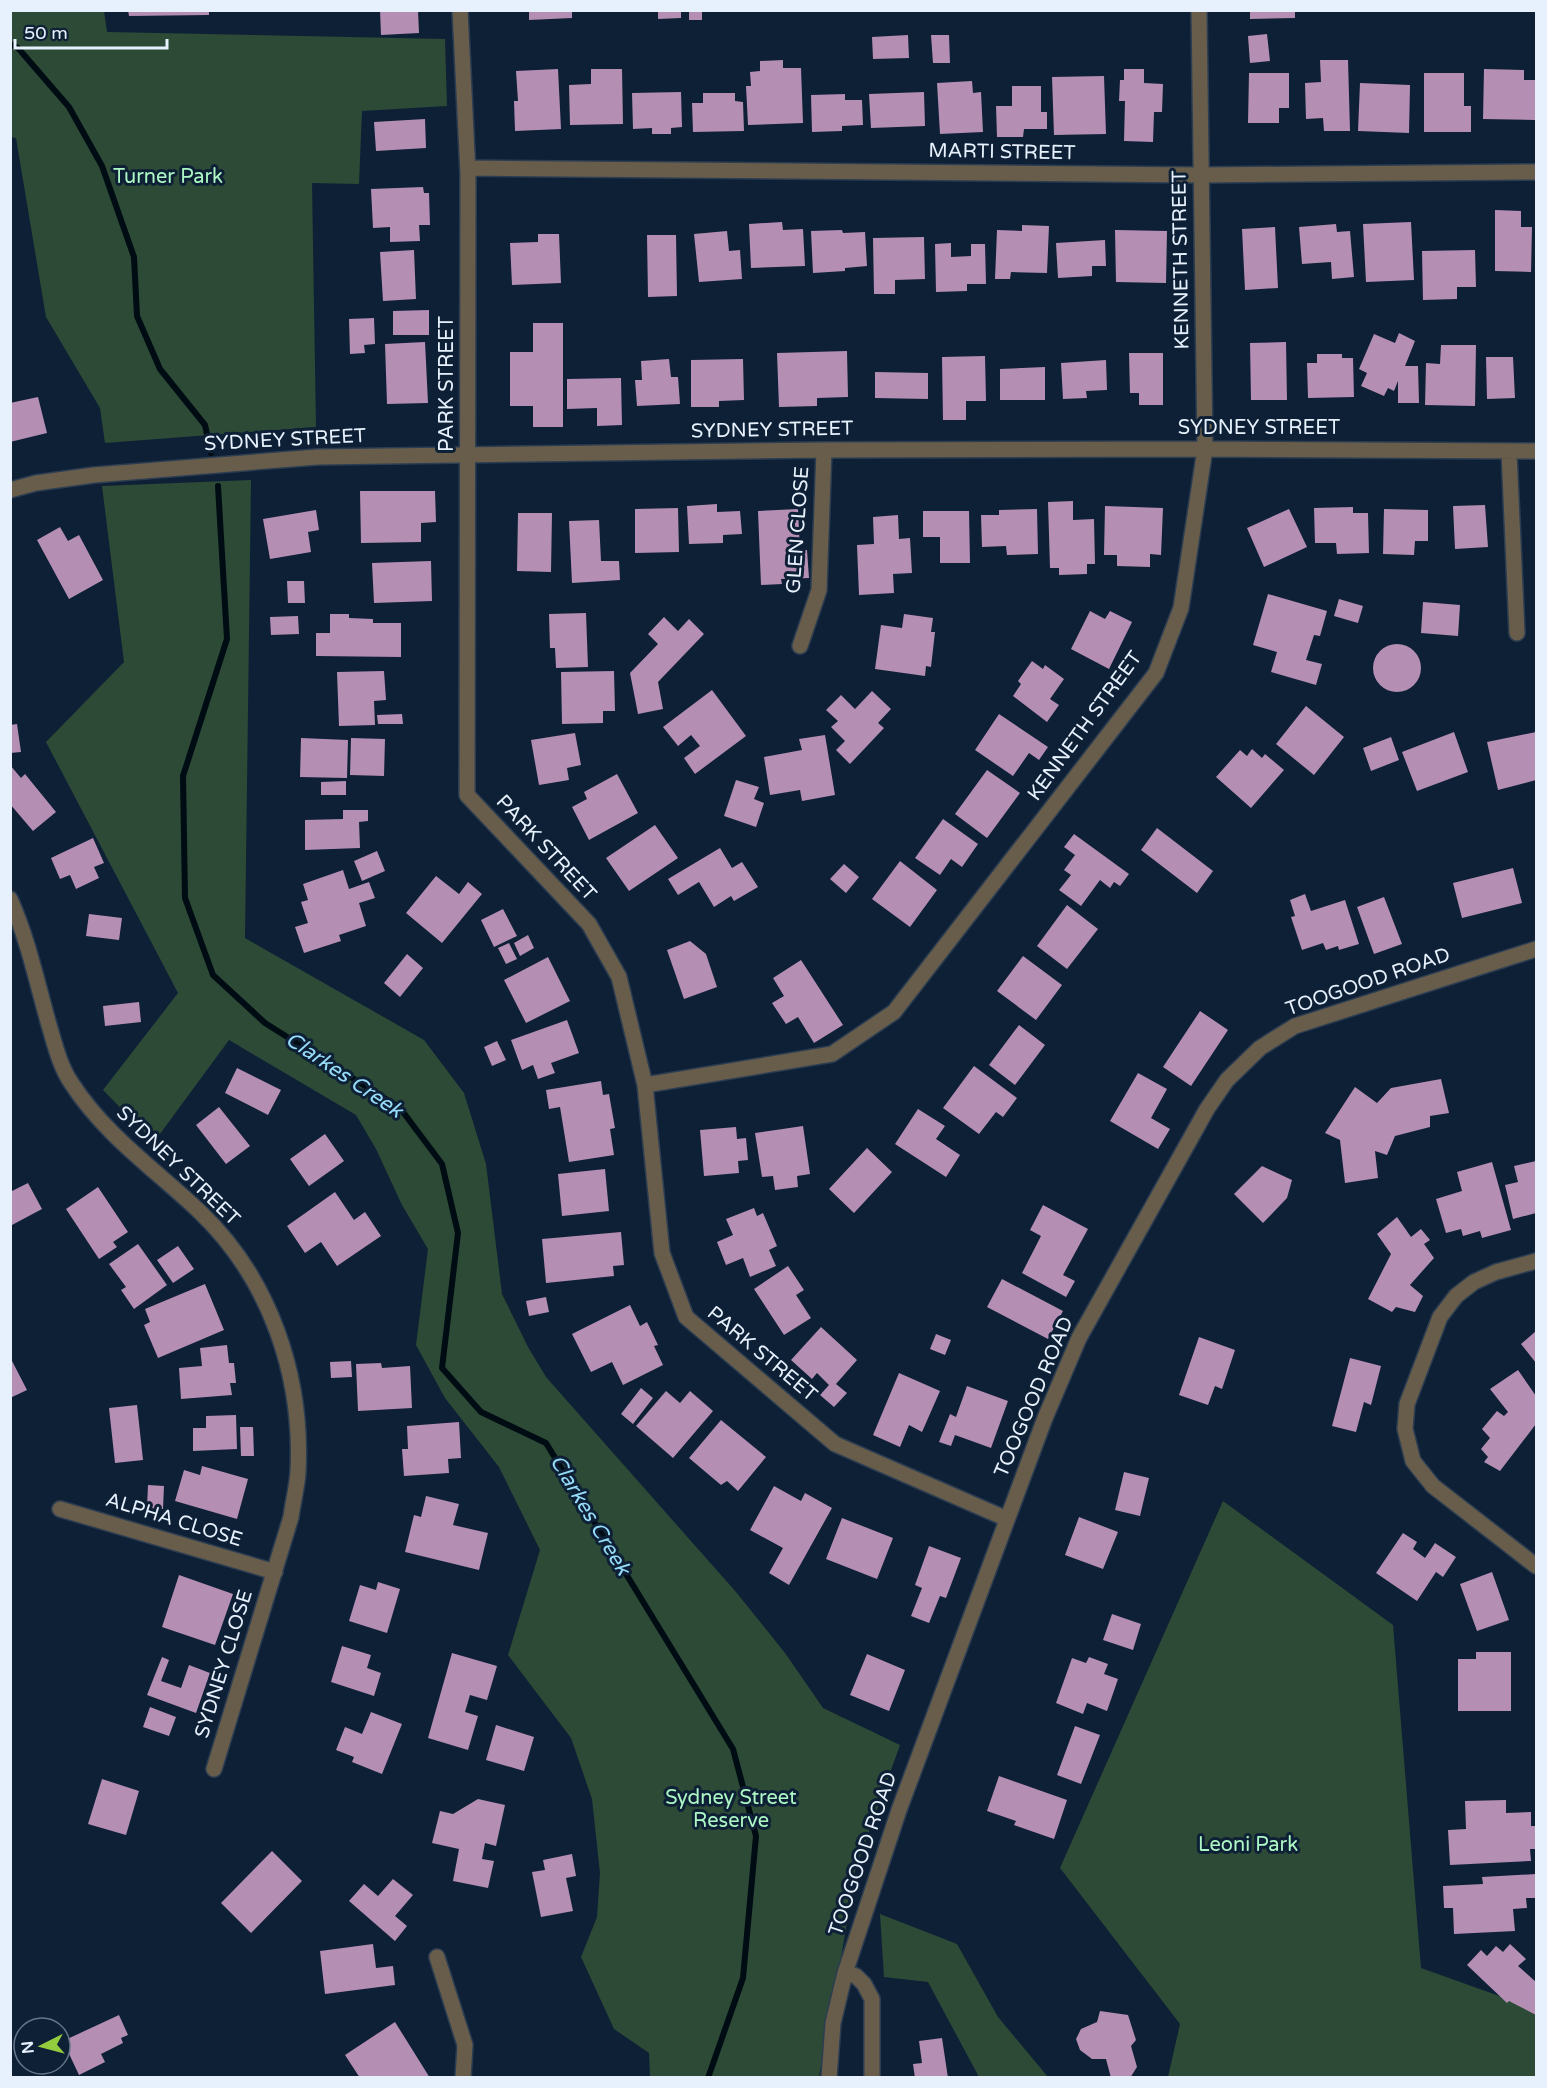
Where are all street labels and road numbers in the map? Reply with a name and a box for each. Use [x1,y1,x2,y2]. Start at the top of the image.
street label: MARTI STREET [928,139,1076,165]
street label: KENNETH STREET [1167,170,1195,350]
street label: PARK STREET [435,316,459,452]
street label: SYDNEY STREET [1178,416,1340,440]
street label: SYDNEY STREET [691,417,853,443]
street label: SYDNEY STREET [203,424,367,456]
street label: GLEN CLOSE [782,466,814,594]
street label: KENNETH STREET [1023,646,1147,806]
street label: PARK STREET [491,790,601,906]
street label: TOOGOOD ROAD [1283,943,1453,1021]
street label: SYDNEY STREET [111,1101,245,1231]
street label: PARK STREET [702,1301,822,1407]
street label: TOOGOOD ROAD [989,1313,1079,1481]
street label: ALPHA CLOSE [103,1488,245,1552]
street label: SYDNEY CLOSE [190,1587,258,1741]
street label: TOOGOOD ROAD [824,1769,902,1939]

